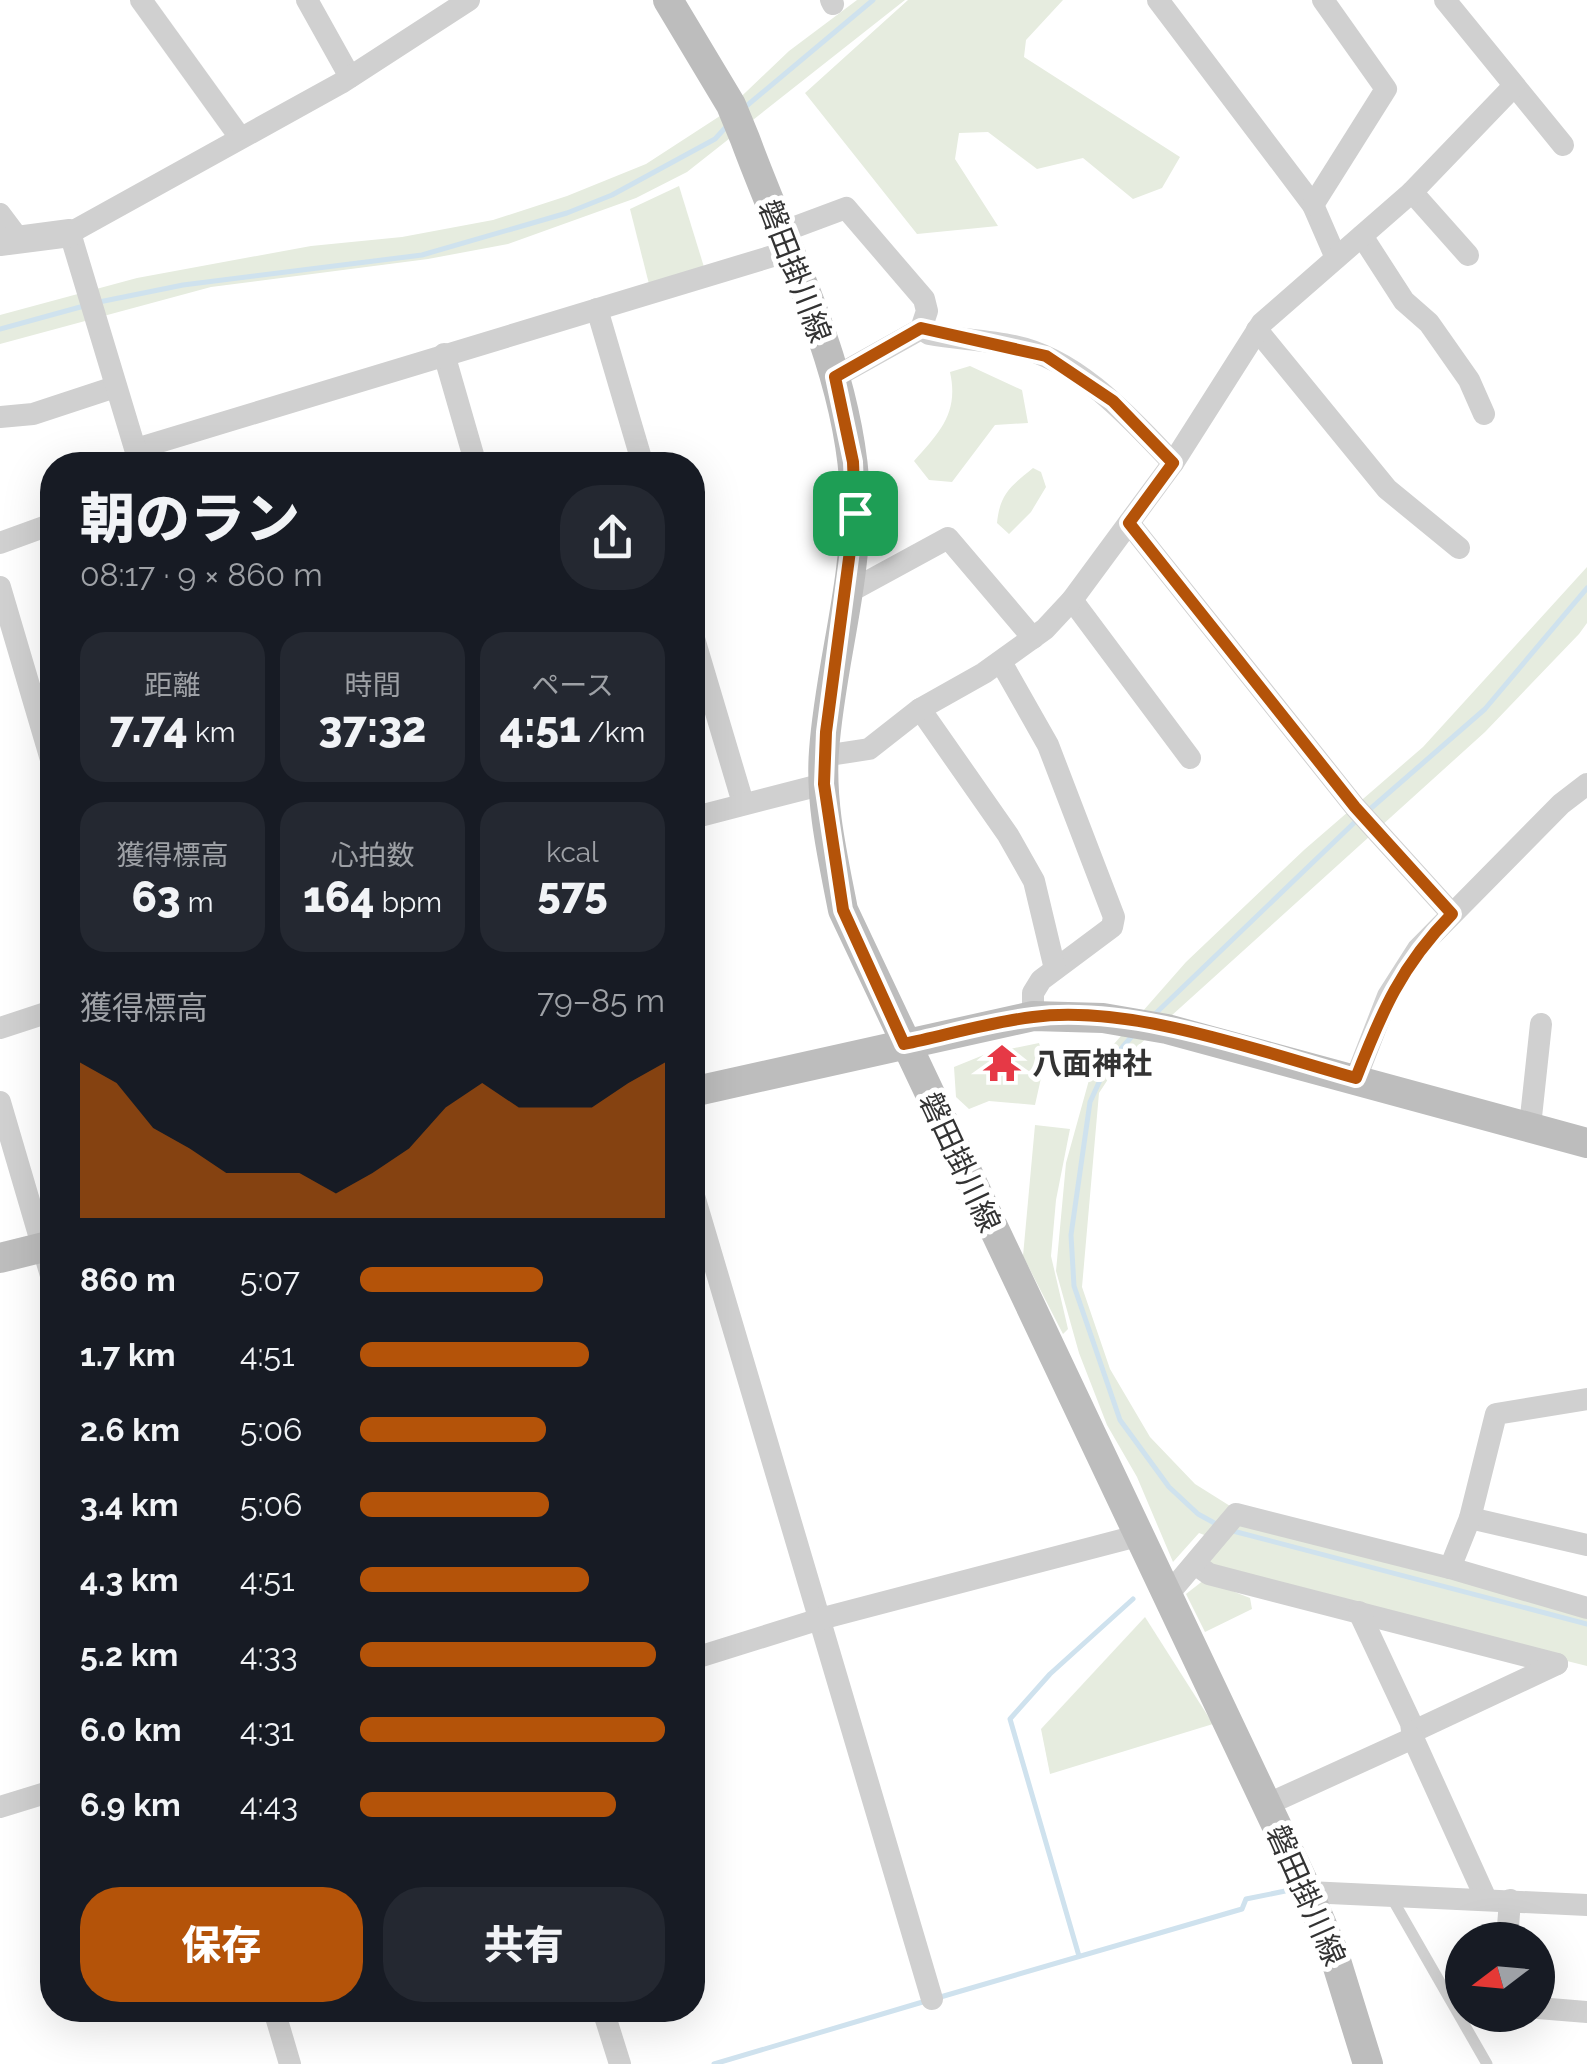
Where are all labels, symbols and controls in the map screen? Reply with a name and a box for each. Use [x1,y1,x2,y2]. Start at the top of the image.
street label: 磐田掛川線 [752,195,838,347]
pin [813,471,898,556]
button: share [560,485,665,590]
text: 朝のラン [80,486,300,551]
icon: arrive [828,486,883,541]
text: 08:17 · 9 × 860 m [80,556,323,593]
text: 距離 [144,669,201,702]
text: 時間 [344,669,401,702]
text: ペース [531,669,614,702]
text: 7.74 [109,703,188,752]
text: 37:32 [319,703,426,752]
text: 4:51 [500,703,581,752]
text: km [188,716,236,749]
text: /km [581,716,645,749]
text: kcal [546,836,599,869]
text: 獲得標高 [116,839,229,872]
text: 心拍数 [330,839,415,872]
text: 575 [537,869,608,918]
text: 63 [132,873,181,922]
text: 164 [303,873,375,922]
text: m [181,886,213,919]
text: bpm [375,886,442,919]
text: 79–85 m [537,982,665,1019]
text: 獲得標高 [80,989,208,1026]
temple icon: 八面神社 [981,1042,1023,1084]
place label: 八面神社 [1032,1046,1152,1081]
street label: 磐田掛川線 [912,1087,1008,1237]
text: 860 m [80,1261,176,1298]
text: 5:07 [240,1261,300,1298]
text: 1.7 km [80,1336,176,1373]
text: 4:51 [240,1336,295,1373]
text: 2.6 km [80,1411,180,1448]
text: 5:06 [240,1411,302,1448]
text: 3.4 km [80,1486,179,1523]
text: 5:06 [240,1486,302,1523]
text: 4.3 km [80,1561,179,1598]
text: 4:51 [240,1561,295,1598]
text: 5.2 km [80,1636,178,1673]
text: 4:33 [240,1636,298,1673]
text: 6.0 km [80,1711,182,1748]
text: 4:31 [240,1711,294,1748]
text: 6.9 km [80,1786,181,1823]
text: 4:43 [240,1786,298,1823]
street label: 磐田掛川線 [1260,1819,1352,1971]
button: 保存 [80,1887,363,2002]
button: 共有 [383,1887,665,2002]
north arrow [1445,1922,1555,2032]
map controls [1445,1922,1555,2032]

